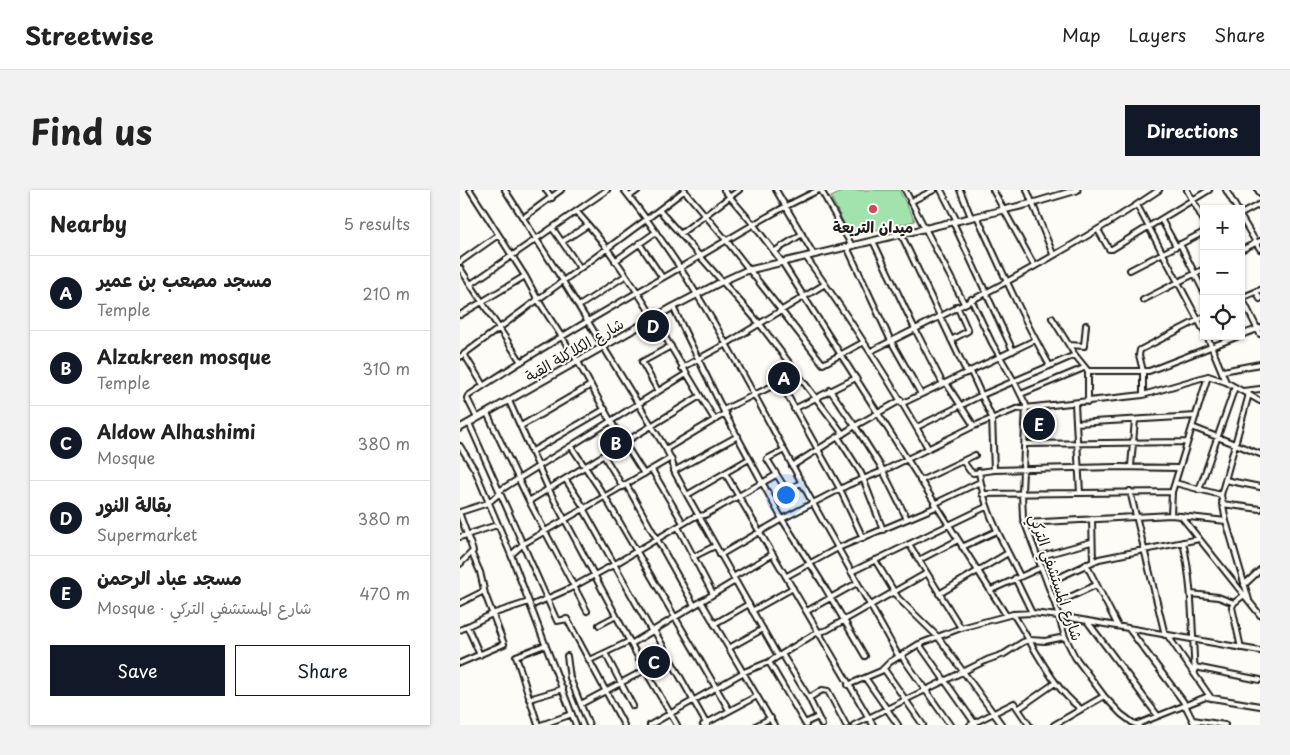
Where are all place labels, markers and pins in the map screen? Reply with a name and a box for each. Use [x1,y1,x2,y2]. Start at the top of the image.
marker: ميدان التريعة [867,203,879,215]
place label: ميدان التريعة [833,215,913,238]
pin: D [637,307,669,345]
pin: A [768,359,800,397]
pin: E [1023,405,1055,443]
pin: B [600,424,632,462]
pin: C [638,643,670,681]

